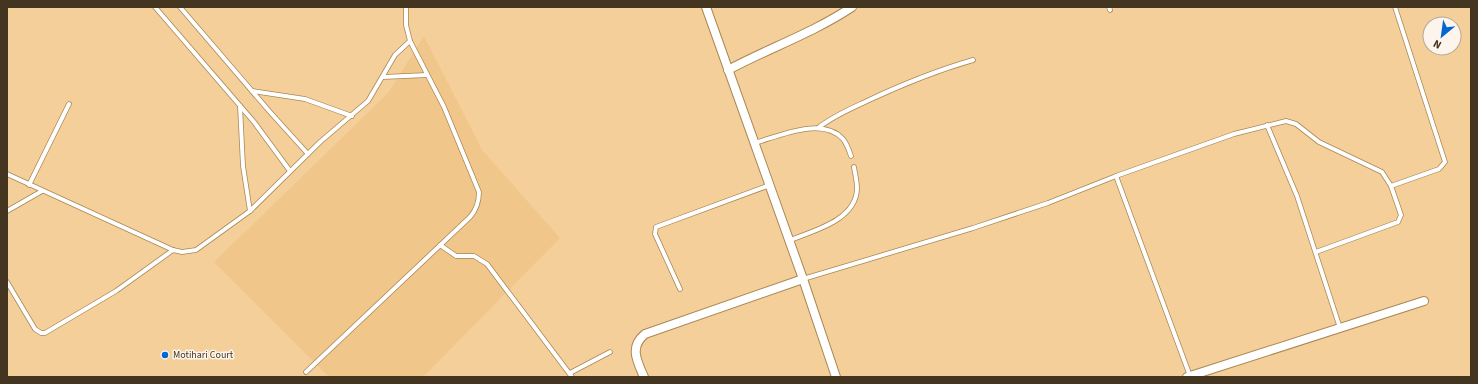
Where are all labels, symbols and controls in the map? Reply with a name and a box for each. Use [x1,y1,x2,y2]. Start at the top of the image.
north arrow [1422,16,1462,56]
text: N [1431,36,1444,53]
place label: Motihari Court [173,348,234,362]
marker: Motihari Court [160,350,170,360]

